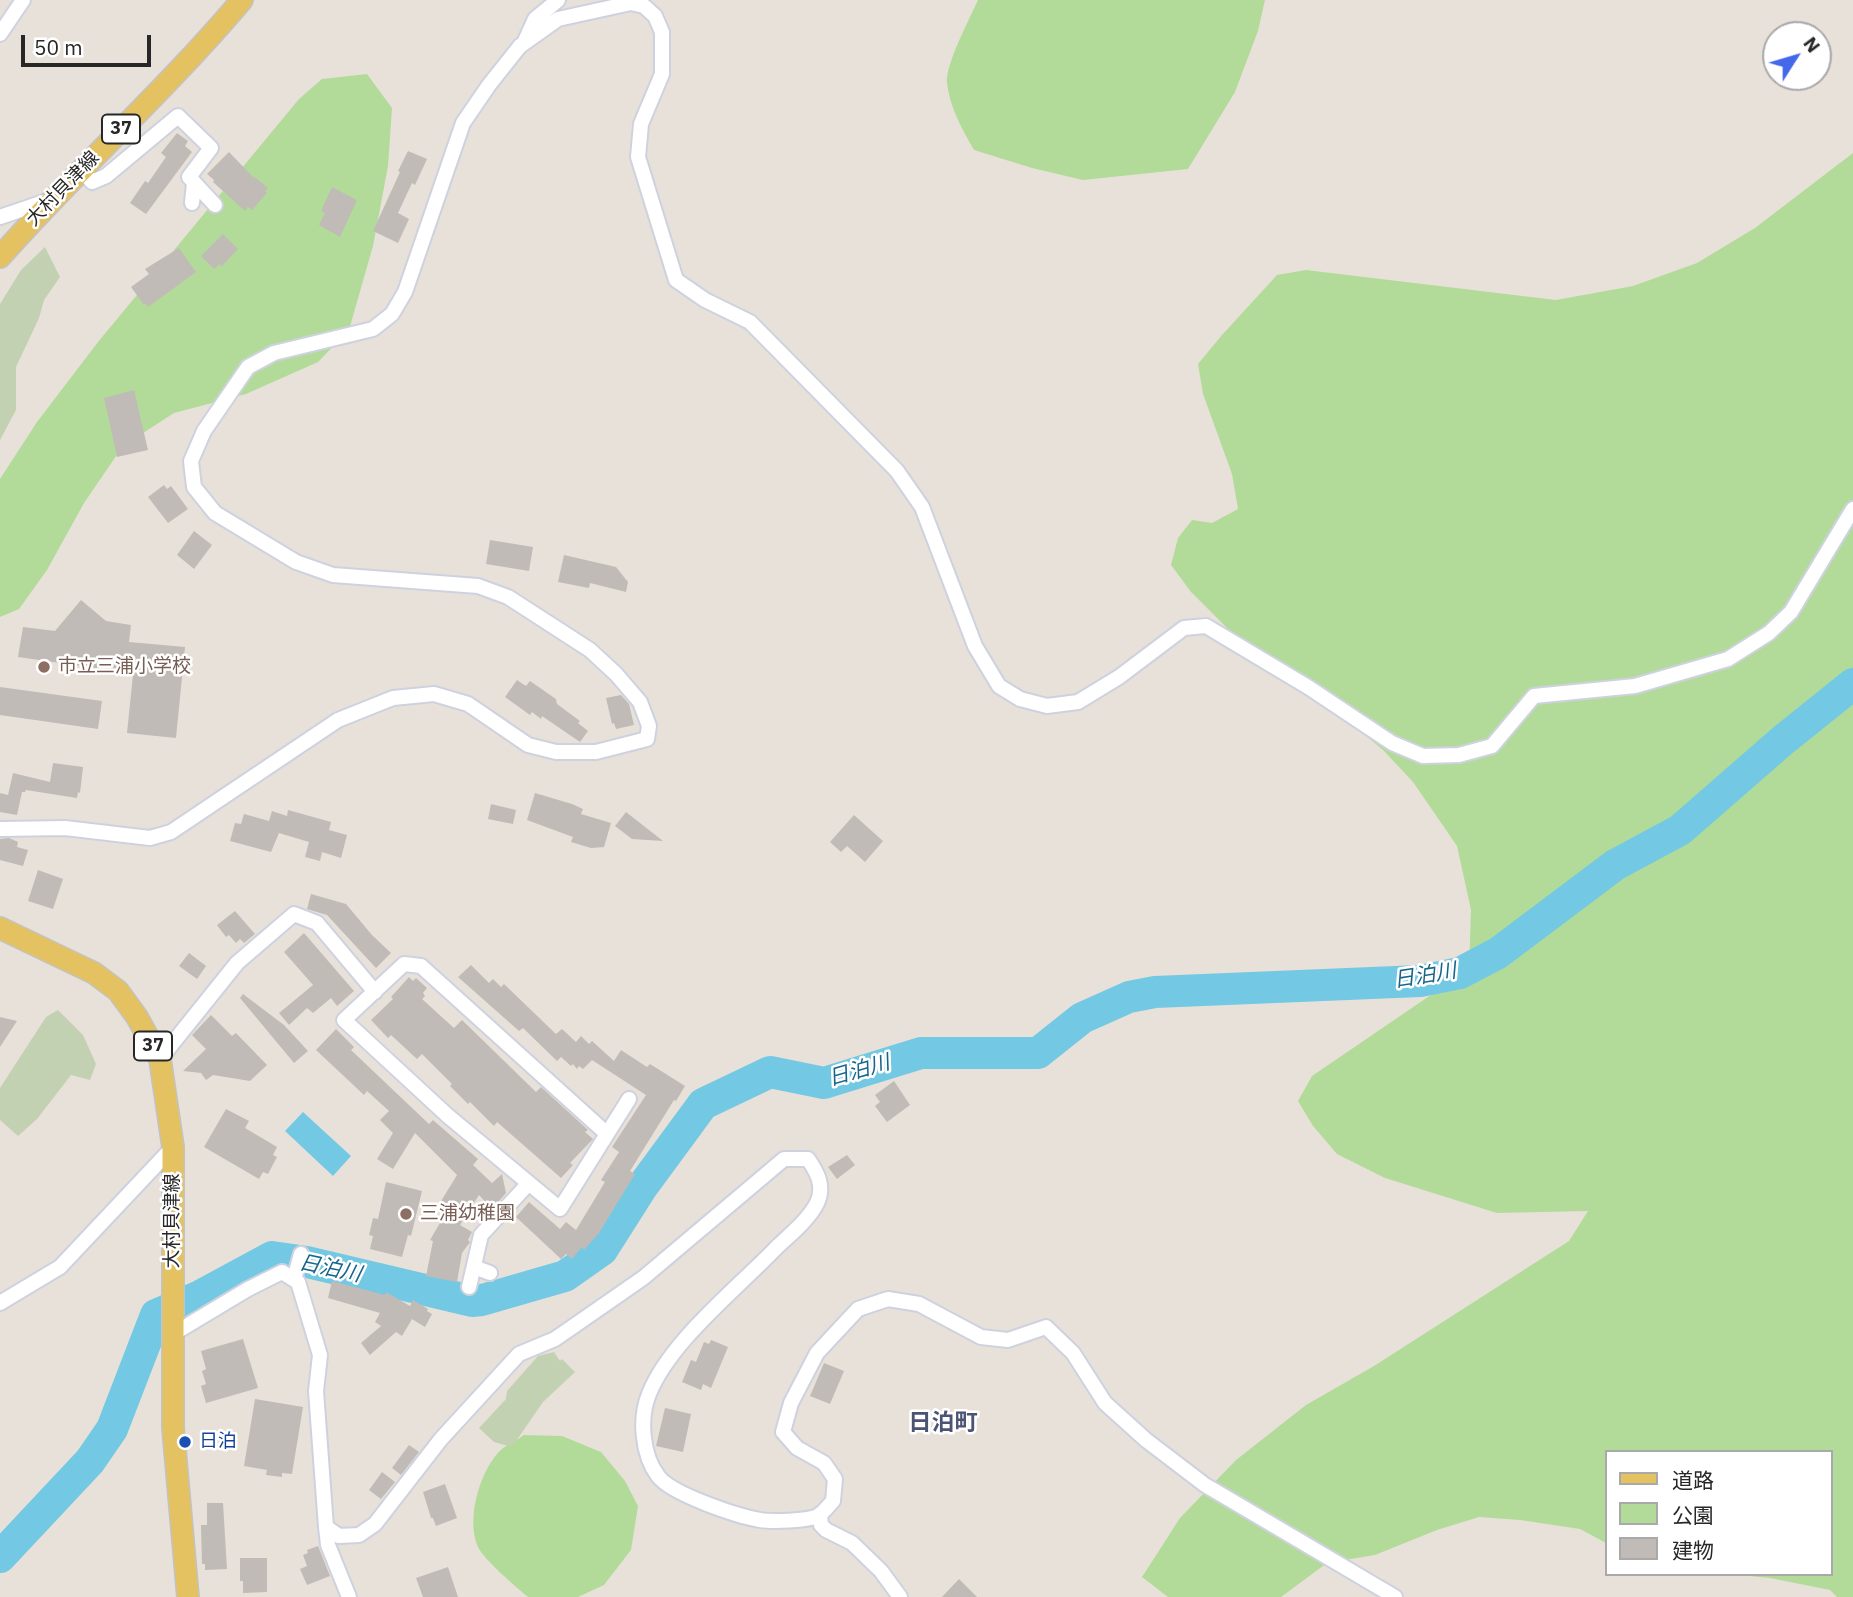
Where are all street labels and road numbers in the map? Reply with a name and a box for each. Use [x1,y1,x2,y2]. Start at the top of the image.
road number: 37 [102,114,140,144]
street label: 大村貝津線 [22,147,104,231]
road number: 37 [134,1031,172,1060]
street label: 大村貝津線 [162,1174,184,1268]

